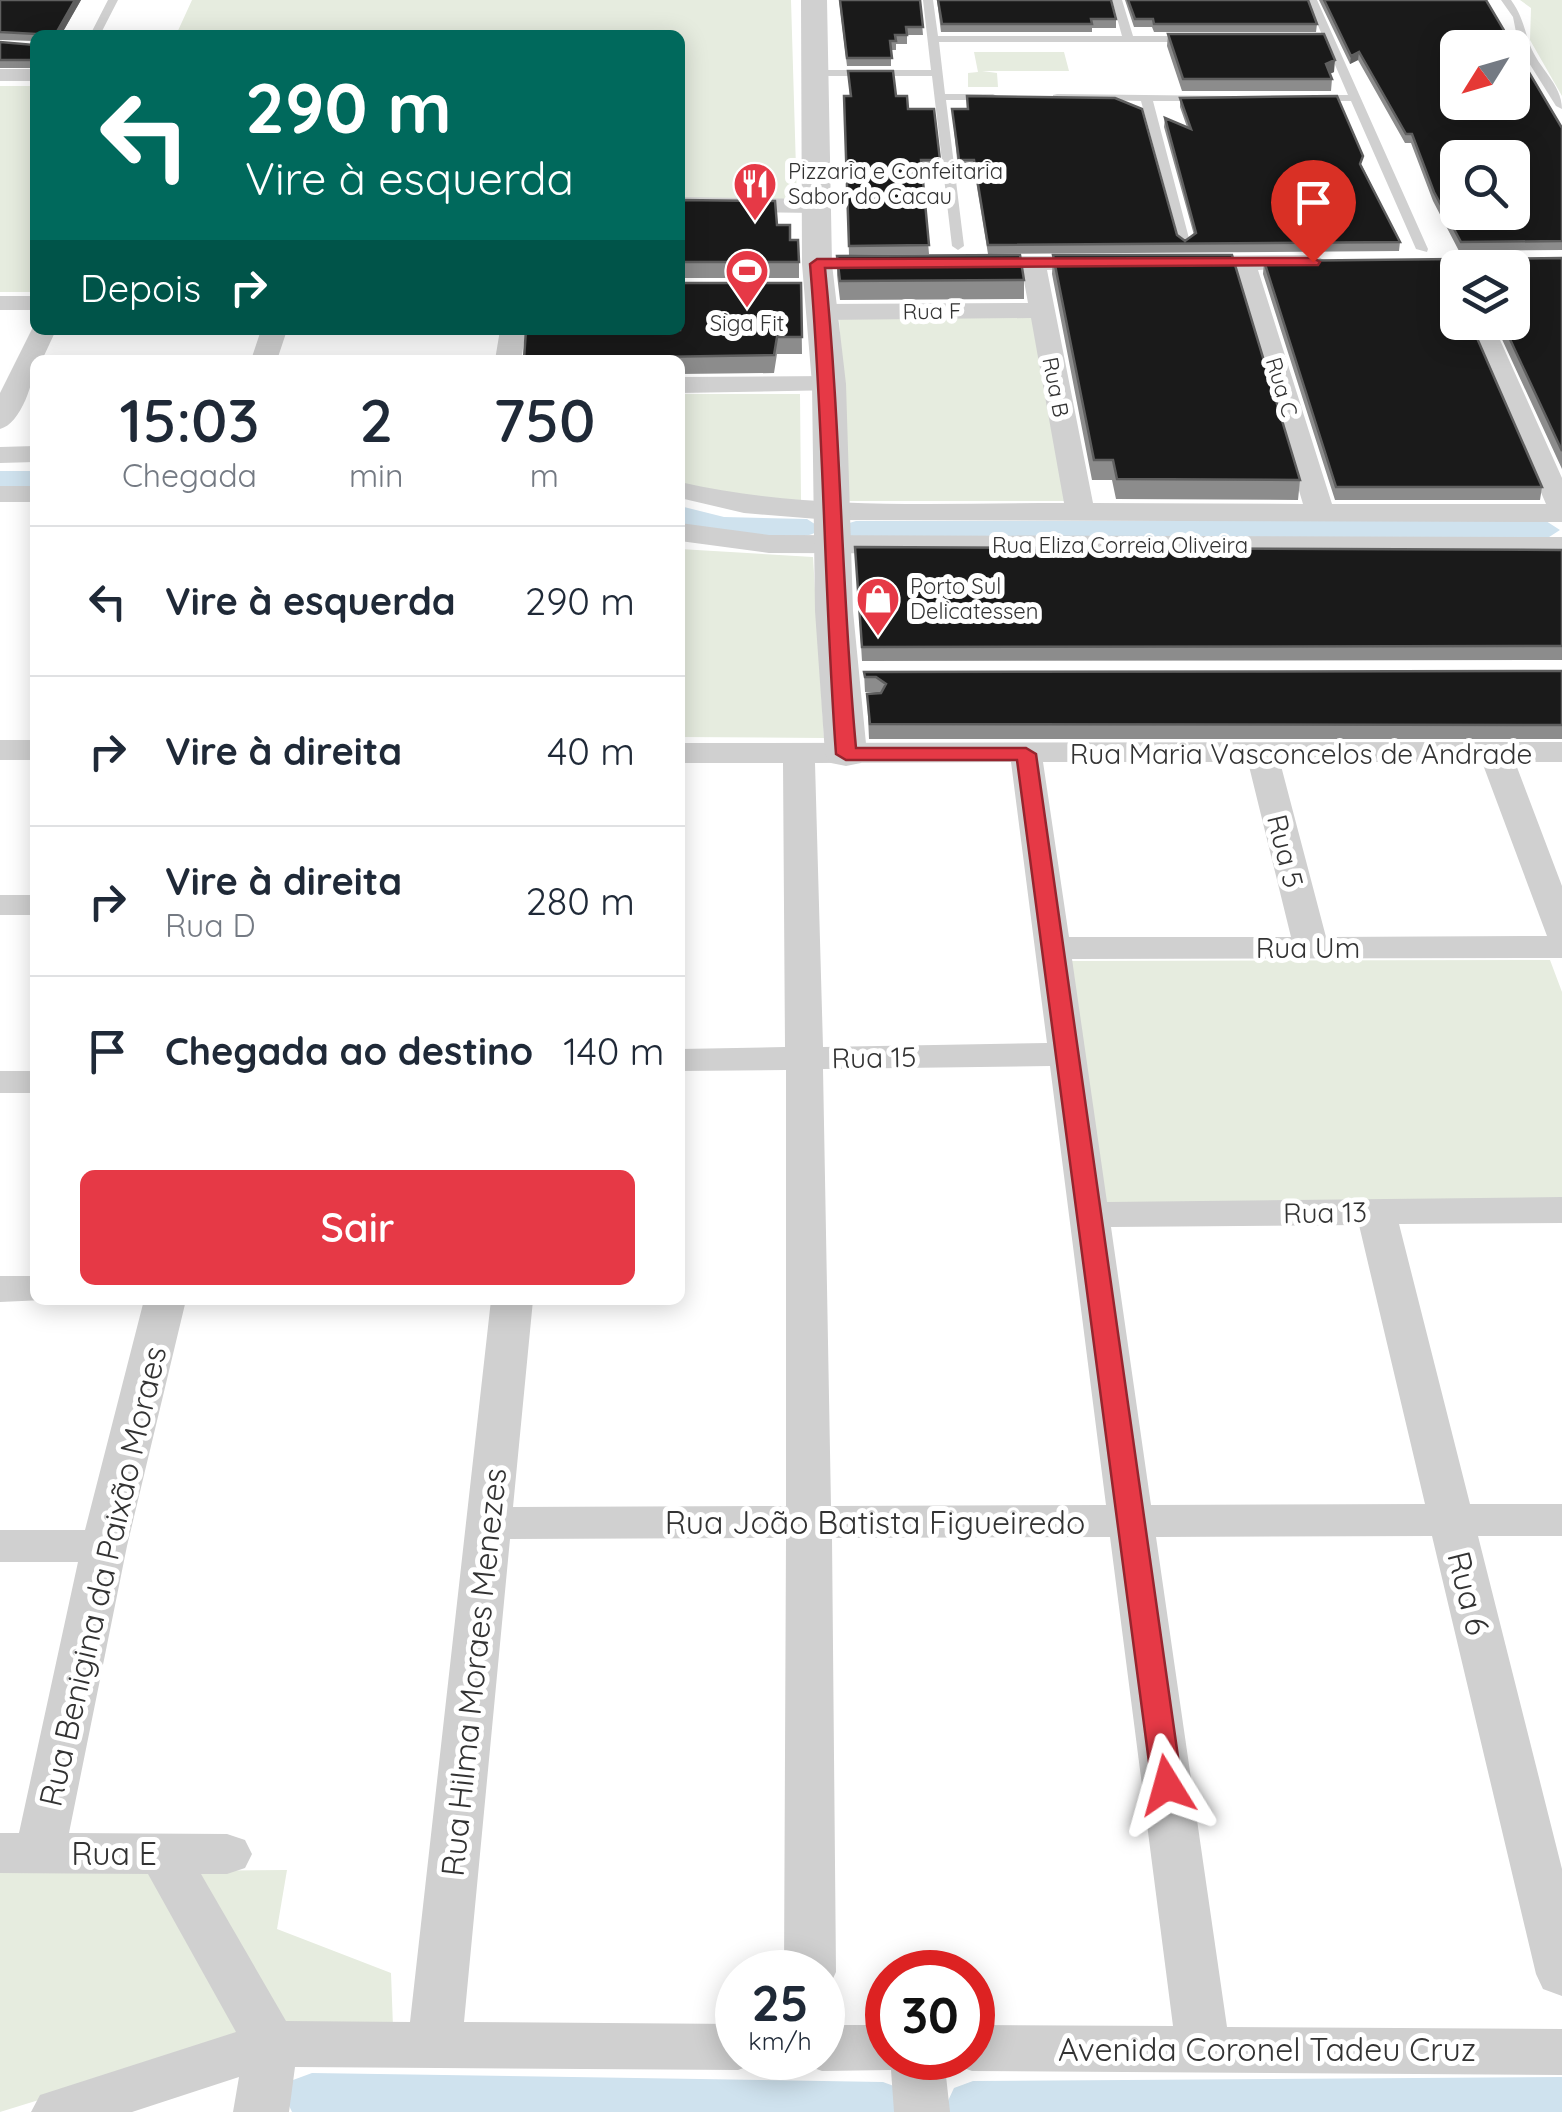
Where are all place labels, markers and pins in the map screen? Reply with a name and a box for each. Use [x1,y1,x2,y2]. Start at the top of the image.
place label: Pizzaria e Confeitaria Sabor do Cacau [788,157,1003,210]
pin [1271,160,1356,263]
restaurant icon: Pizzaria e Confeitaria Sabor do Cacau [732,161,778,222]
sports icon: Siga Fit [724,248,770,309]
place label: Siga Fit [710,309,784,337]
place label: Porto Sul Delicatessen [910,572,1038,625]
shop icon: Porto Sul Delicatessen [855,576,901,637]

